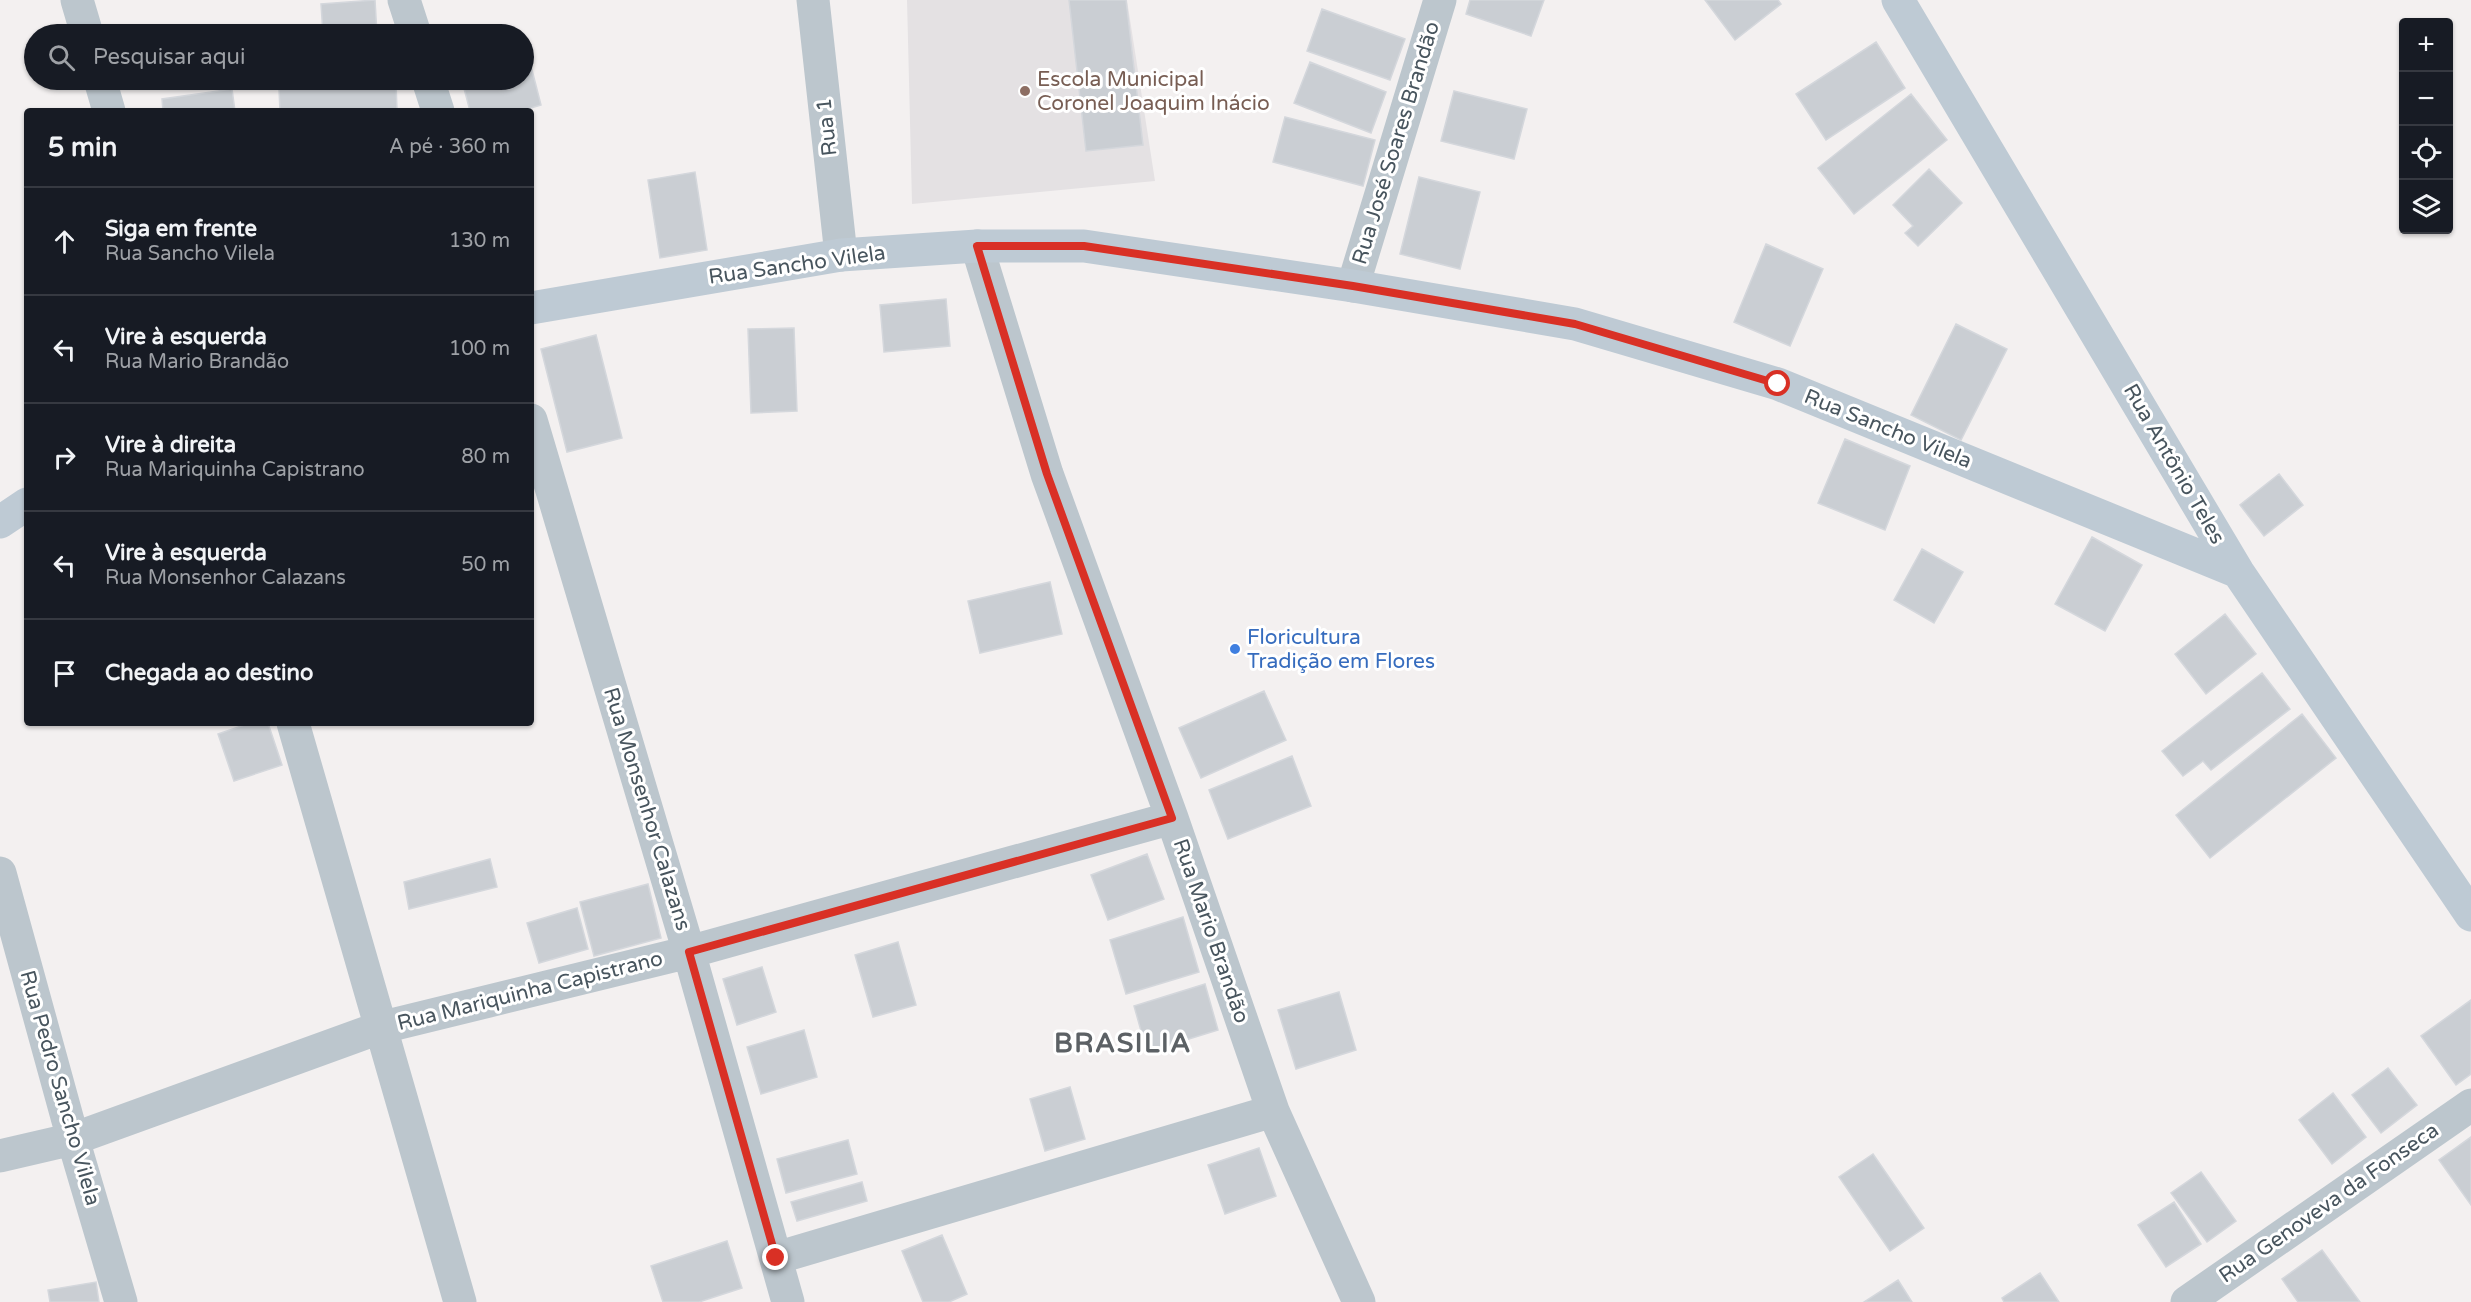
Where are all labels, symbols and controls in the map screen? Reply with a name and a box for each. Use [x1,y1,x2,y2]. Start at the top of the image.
map controls [2399,18,2453,234]
button: + [2399,18,2453,72]
street label: Rua José Soares Brandão [1347,19,1445,267]
search box [24,24,534,90]
icon: search [45,41,78,74]
text: Pesquisar aqui [93,44,245,70]
place label: Escola Municipal Coronel Joaquim Inácio [1037,67,1270,116]
button: − [2399,72,2453,126]
marker: Escola Municipal Coronel Joaquim Inácio [1018,84,1032,98]
street label: Rua 1 [812,97,842,157]
button: locate [2399,126,2453,180]
text: 5 min [48,132,117,163]
text: A pé · 360 m [389,135,510,159]
button: layers [2399,180,2453,234]
text: Siga em frente [105,216,257,242]
icon: ahead [48,225,81,258]
text: 130 m [449,229,510,253]
street label: Rua Sancho Vilela [707,240,887,290]
text: Rua Sancho Vilela [105,242,275,266]
text: Vire à esquerda [105,324,267,350]
icon: left [48,333,81,366]
text: 100 m [449,337,510,361]
text: Rua Mario Brandão [105,350,289,374]
route start [1764,370,1790,396]
street label: Rua Antônio Teles [2118,380,2230,548]
street label: Rua Sancho Vilela [1801,384,1975,474]
text: Vire à direita [105,432,236,458]
icon: right [48,441,81,474]
text: 80 m [461,445,510,469]
text: Rua Mariquinha Capistrano [105,458,365,482]
text: Vire à esquerda [105,540,267,566]
icon: left [48,549,81,582]
text: 50 m [461,553,510,577]
text: Rua Monsenhor Calazans [105,566,346,590]
place label: Floricultura Tradição em Flores [1247,625,1435,674]
marker: Floricultura Tradição em Flores [1228,642,1242,656]
icon: arrive [48,657,81,690]
text: Chegada ao destino [105,660,313,686]
street label: Rua Monsenhor Calazans [598,684,696,934]
street label: Rua Mario Brandão [1168,835,1254,1027]
street label: Rua Mariquinha Capistrano [395,946,665,1036]
street label: Rua Pedro Sancho Vilela [14,968,106,1208]
district label: BRASILIA [1054,1027,1192,1060]
street label: Rua Genoveva da Fonseca [2214,1118,2444,1288]
route end [762,1244,788,1270]

